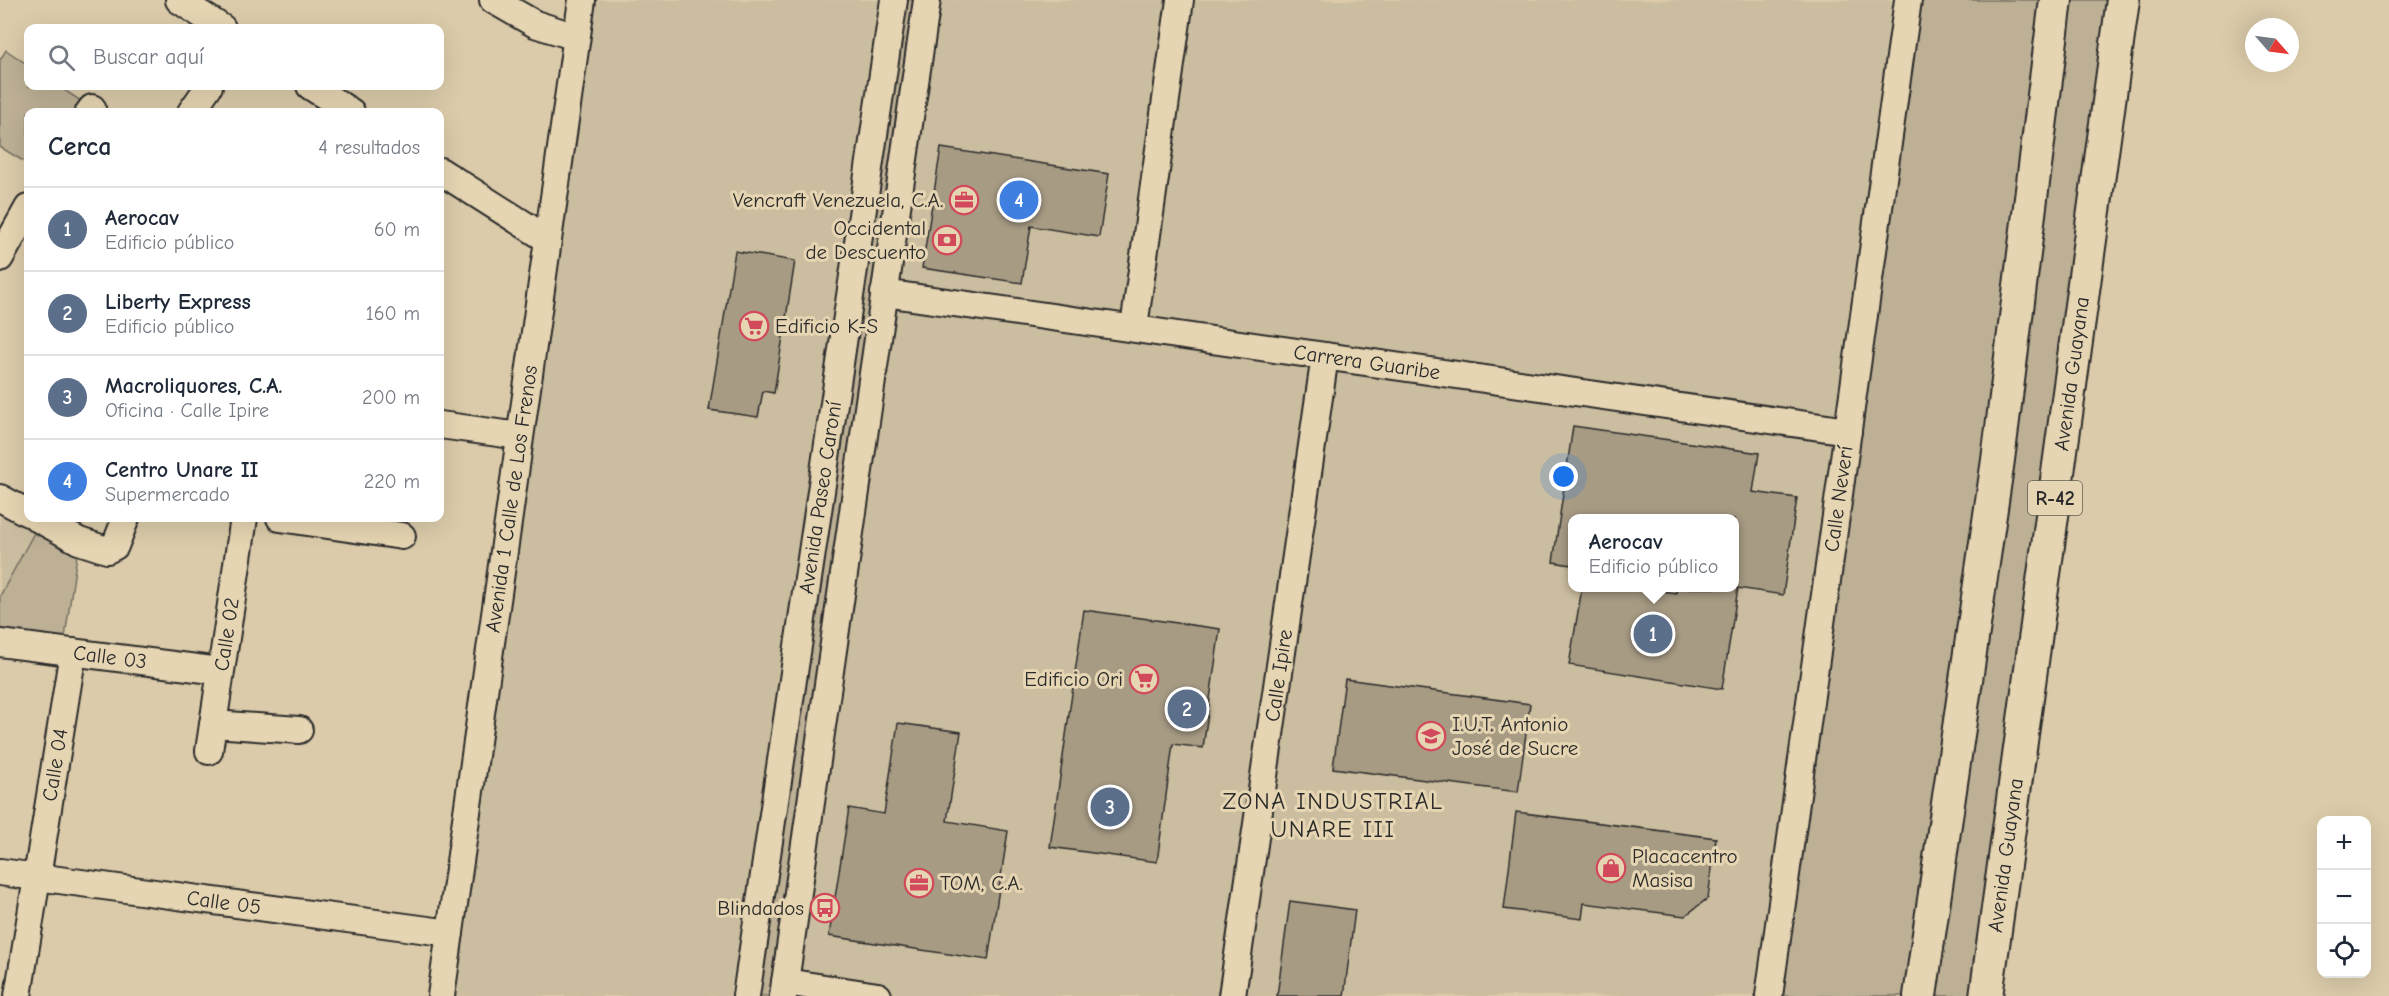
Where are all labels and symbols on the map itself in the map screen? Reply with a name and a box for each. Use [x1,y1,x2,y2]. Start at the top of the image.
north arrow [2245,18,2299,72]
pin: 4 [1000,178,1038,222]
office icon: Vencraft Venezuela, C.A. [948,184,980,216]
place label: Vencraft Venezuela, C.A. [733,188,943,212]
place label: Occidental de Descuento [805,216,926,264]
bank icon: Occidental de Descuento [931,224,963,256]
street label: Avenida Guayana [2049,295,2094,453]
supermarket icon: Edificio K-S [738,310,770,342]
place label: Edificio K-S [775,314,878,338]
street label: Carrera Guaribe [1292,340,1442,385]
street label: Avenida 1 Calle de Los Frenos [481,364,542,634]
street label: Avenida Paseo Caroní [794,399,846,596]
street label: Calle Neverí [1819,444,1858,553]
your location [1549,462,1578,491]
road number: R-42 [2028,481,2082,515]
street label: Calle 02 [209,596,244,673]
pin: 1 [1634,612,1672,656]
street label: Calle Ipire [1260,628,1297,723]
street label: Calle 03 [72,640,148,674]
supermarket icon: Edificio Ori [1128,663,1160,695]
place label: Edificio Ori [1024,667,1123,691]
pin: 2 [1168,686,1206,732]
place label: I.U.T. Antonio José de Sucre [1452,712,1578,760]
school or university icon: I.U.T. Antonio José de Sucre [1415,720,1447,752]
street label: Calle 04 [37,727,73,803]
street label: Avenida Guayana [1983,777,2028,934]
pin: 3 [1090,784,1130,830]
district label: ZONA INDUSTRIAL UNARE III [1222,787,1444,843]
place label: Placacentro Masisa [1632,844,1738,892]
shop icon: Placacentro Masisa [1595,852,1627,884]
office icon: TOM, C.A. [903,867,935,899]
place label: TOM, C.A. [940,871,1023,895]
street label: Calle 05 [185,885,263,919]
bus stop icon: Blindados [809,892,841,924]
place label: Blindados [717,896,804,920]

